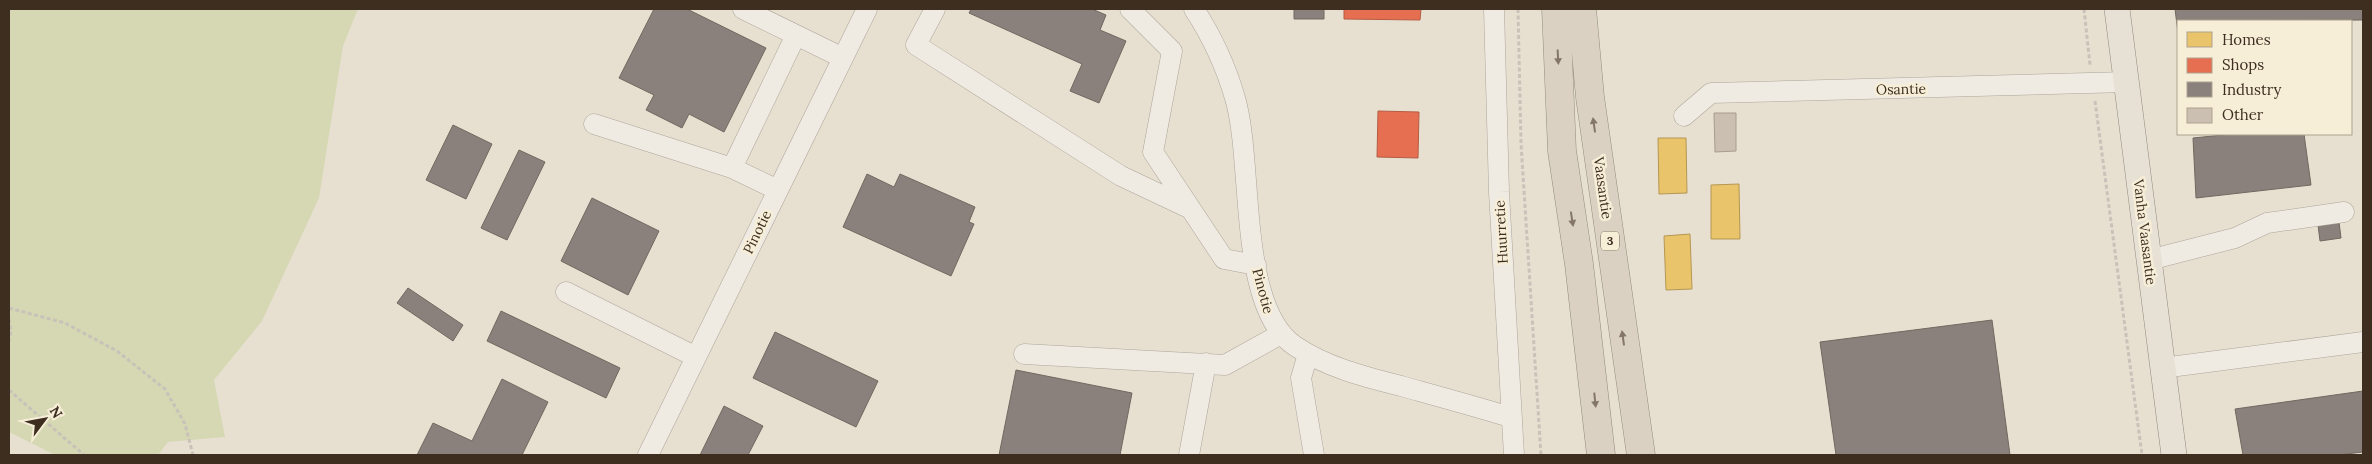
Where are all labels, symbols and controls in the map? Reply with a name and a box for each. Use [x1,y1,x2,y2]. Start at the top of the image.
legend [2177,20,2352,135]
text: Homes [2222,30,2271,49]
one-way arrow [1554,50,1562,66]
text: Shops [2222,55,2264,74]
street label: Osantie [1876,80,1927,98]
text: Industry [2222,80,2281,99]
text: Other [2222,105,2264,124]
one-way arrow [1590,117,1598,133]
street label: Vaasantie [1590,155,1616,220]
street label: Vanha Vaasantie [2129,177,2160,286]
street label: Huurretie [1490,199,1512,264]
street label: Pinotie [739,207,775,257]
one-way arrow [1569,211,1577,227]
road number: 3 [1601,232,1619,250]
street label: Pinotie [1248,266,1278,316]
one-way arrow [1619,330,1627,346]
one-way arrow [1591,392,1599,408]
north arrow [20,394,70,444]
text: N [46,403,67,422]

